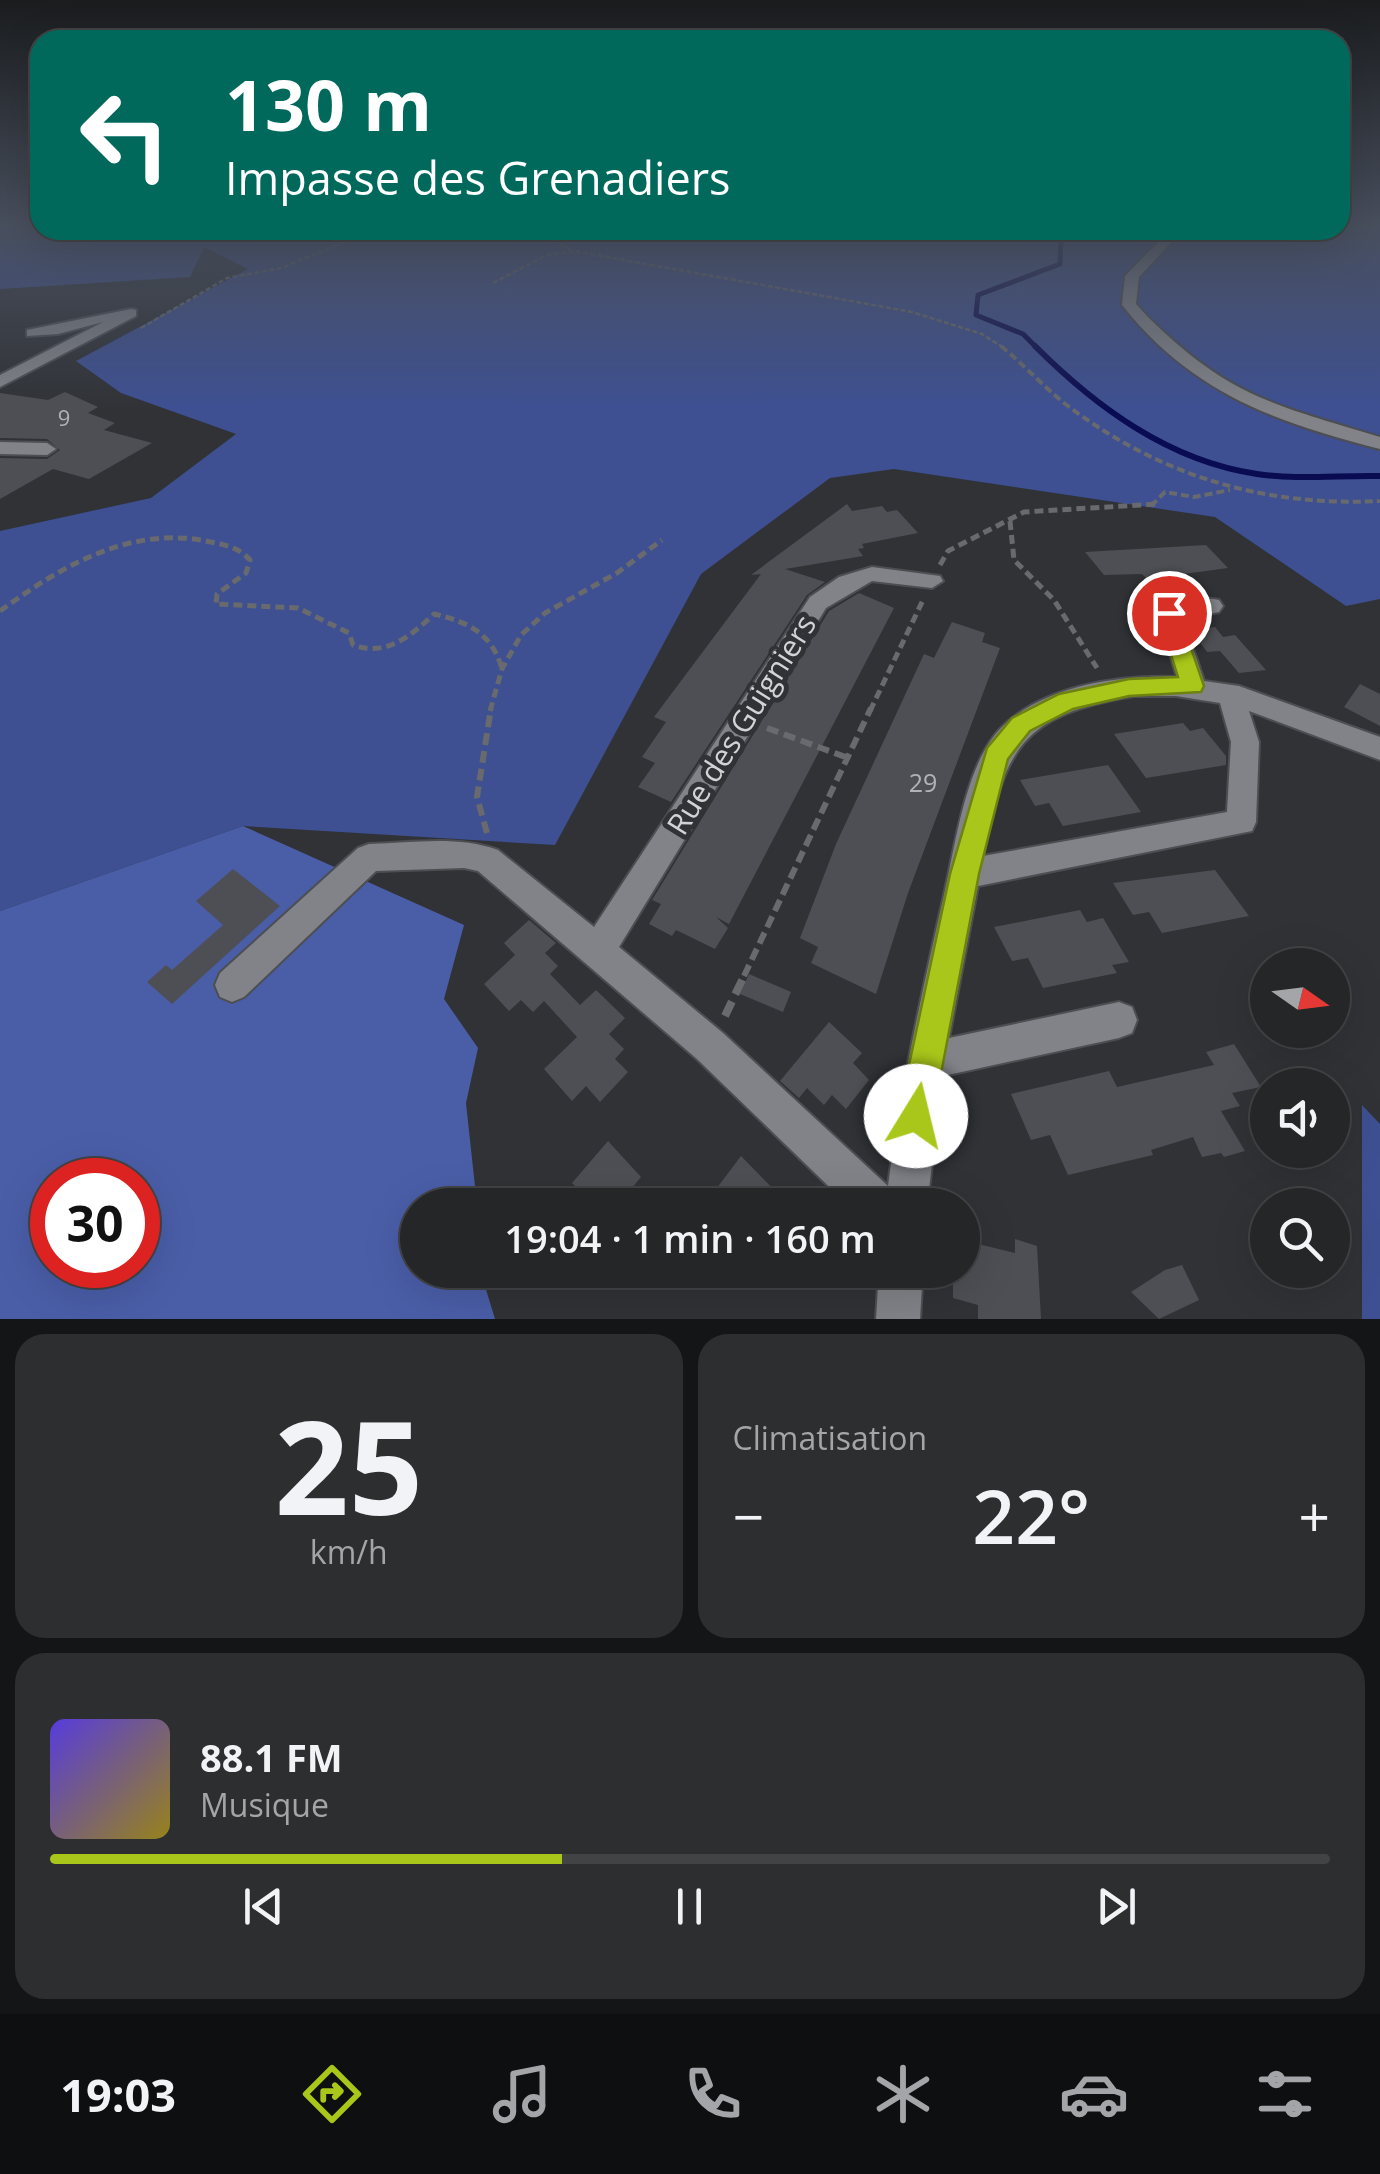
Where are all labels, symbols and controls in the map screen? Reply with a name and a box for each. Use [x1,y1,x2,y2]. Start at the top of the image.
text: 130 m [225,56,432,152]
icon: left [60,70,190,200]
text: Impasse des Grenadiers [225,147,731,208]
house number: 9 [58,402,70,432]
pin [1127,571,1212,656]
icon: arrive [1142,586,1197,641]
street label: Rue des Guigniers [656,606,825,842]
house number: 29 [909,765,937,799]
north arrow [1250,948,1350,1048]
map controls [1250,948,1350,1288]
position arrow [864,1064,968,1168]
button: sound [1250,1068,1350,1168]
speed limit sign: 30 [30,1158,160,1288]
button: search [1250,1188,1350,1288]
text: 19:04 · 1 min · 160 m [504,1212,876,1264]
text: 25 [274,1376,423,1553]
text: Climatisation [733,1416,927,1459]
text: 22° [972,1464,1090,1566]
text: − [733,1478,764,1553]
text: + [1299,1478,1330,1553]
text: km/h [310,1530,388,1573]
text: 88.1 FM [200,1731,343,1783]
text: Musique [200,1783,329,1826]
icon: previous [236,1879,291,1934]
icon: pause [662,1879,717,1934]
icon: next [1089,1879,1144,1934]
icon: directions [297,2059,367,2129]
icon: music [487,2059,557,2129]
icon: phone [678,2059,748,2129]
icon: climate [868,2059,938,2129]
icon: car [1059,2059,1129,2129]
icon: filters [1250,2059,1320,2129]
text: 19:03 [60,2064,176,2125]

